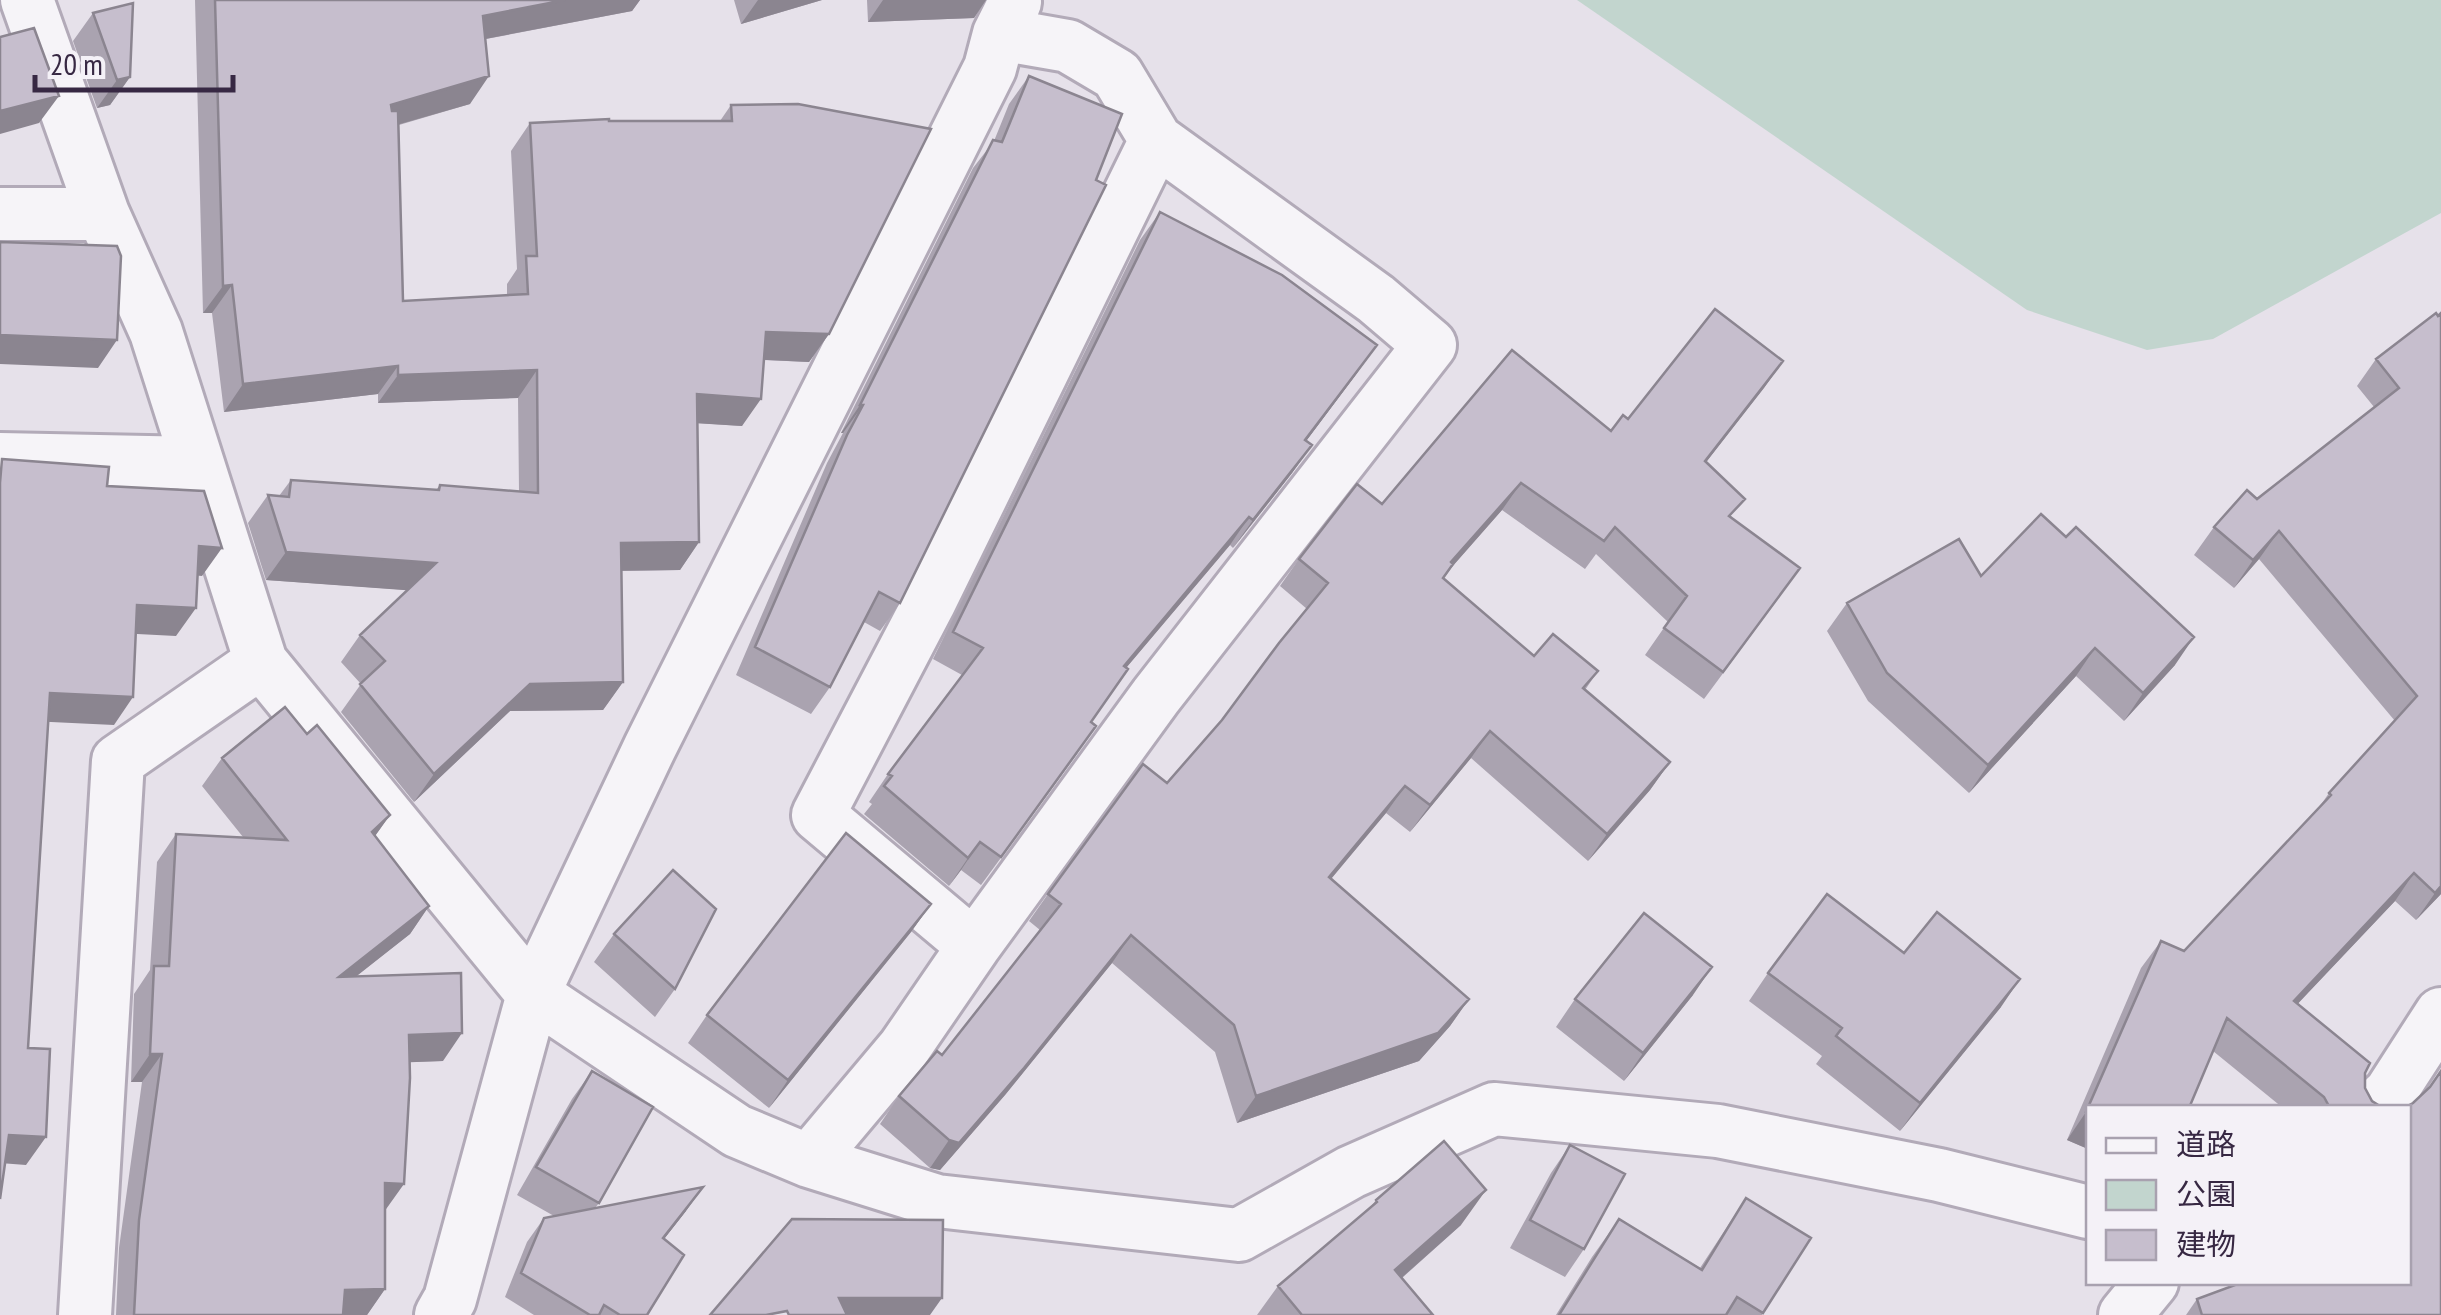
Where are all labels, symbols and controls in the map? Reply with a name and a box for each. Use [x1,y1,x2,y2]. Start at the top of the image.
scale bar [35,30,232,92]
text: 20 m [50,44,103,83]
legend [2086,1105,2411,1285]
text: 道路 [2176,1124,2236,1163]
text: 公園 [2176,1174,2236,1213]
text: 建物 [2176,1224,2236,1263]

